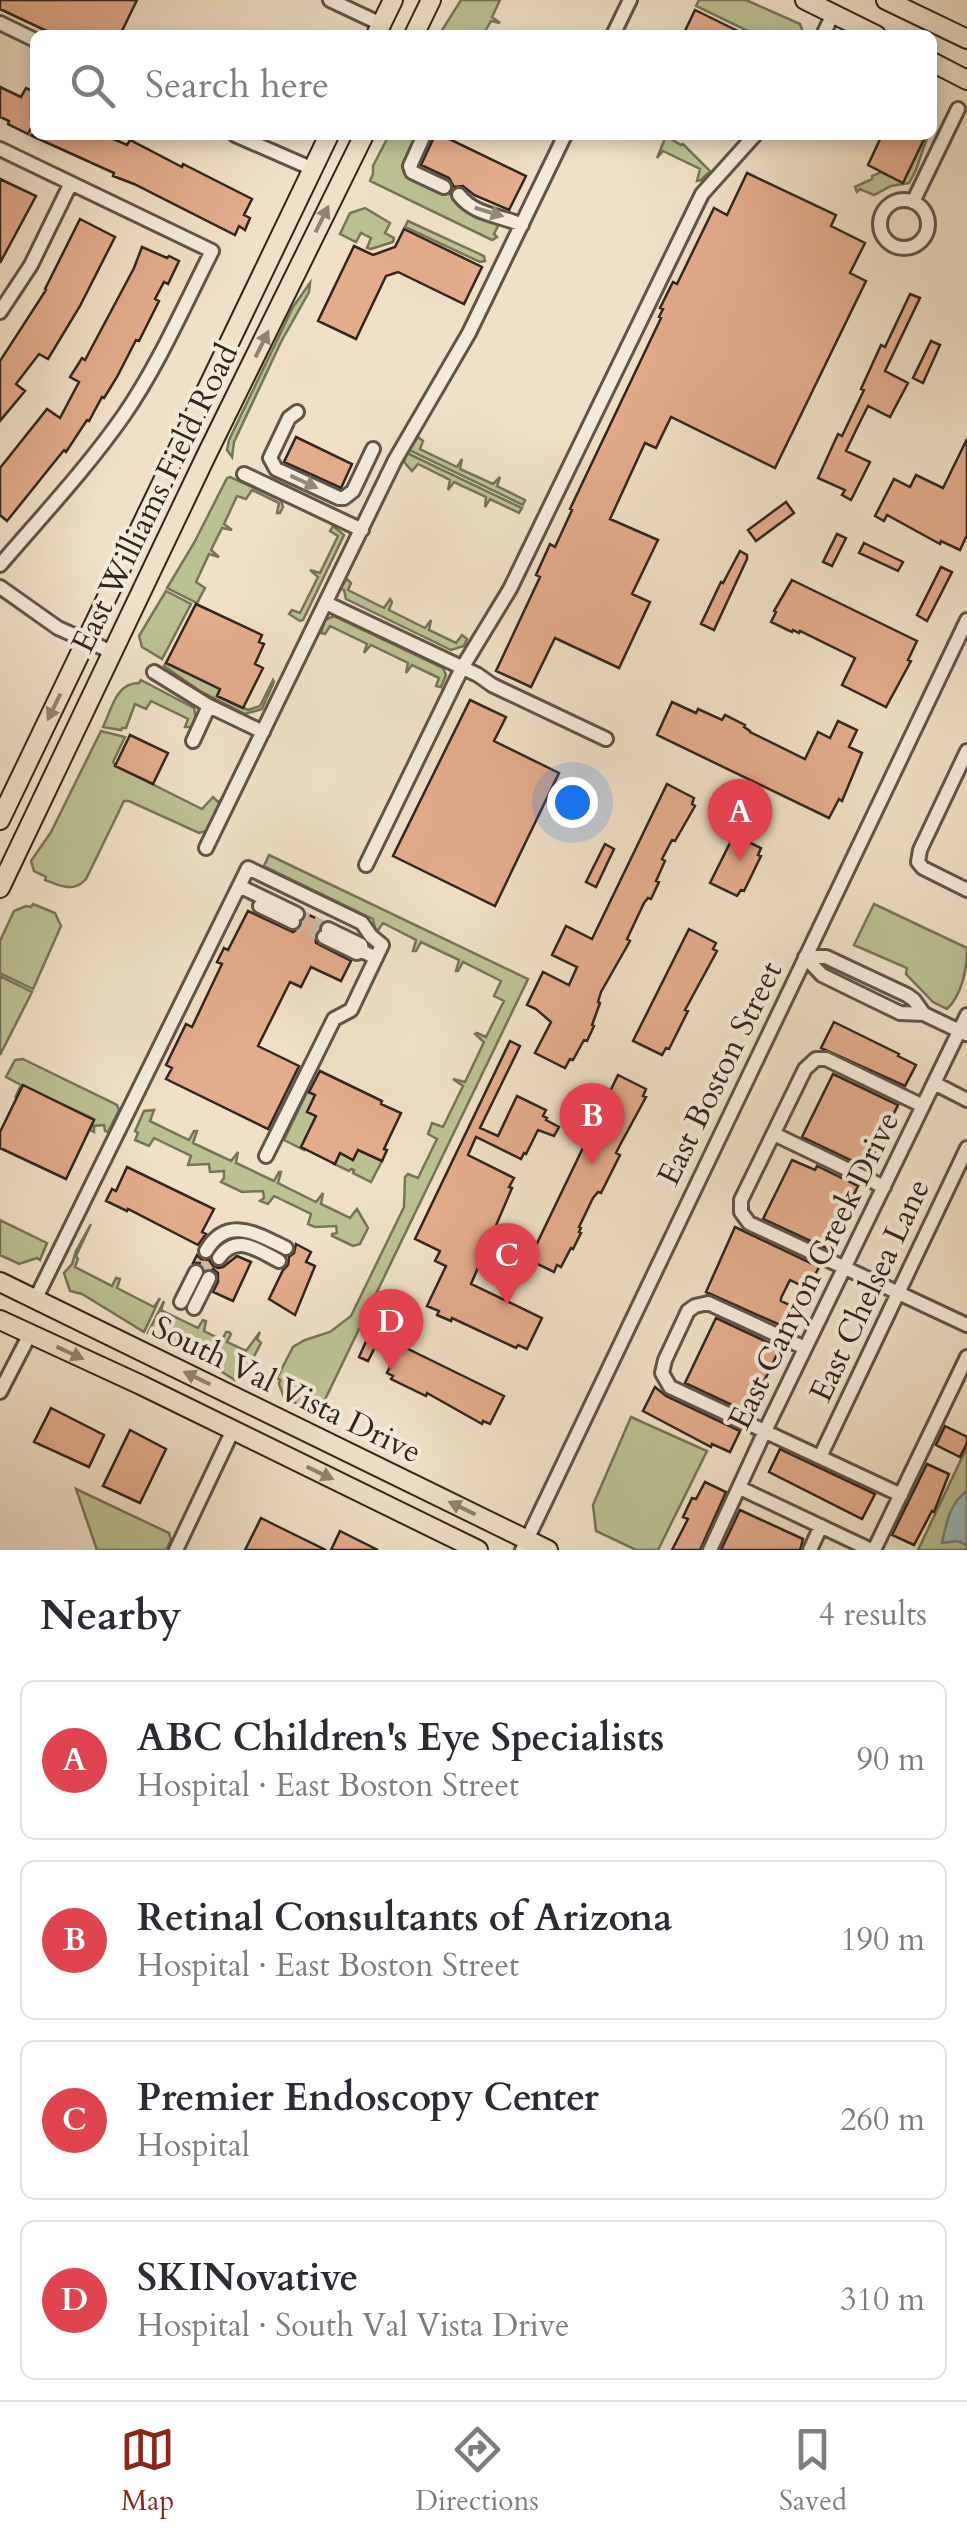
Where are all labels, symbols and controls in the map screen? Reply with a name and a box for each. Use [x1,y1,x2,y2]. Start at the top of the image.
search box [30,30,937,140]
icon: search [65,58,120,113]
text: Search here [145,59,329,111]
one-way arrow [314,205,331,234]
one-way arrow [473,205,504,221]
one-way arrow [253,329,270,358]
street label: East Williams Field Road [61,337,249,660]
one-way arrow [289,474,319,490]
one-way arrow [46,693,63,722]
your location [547,777,598,828]
pin: A [708,778,772,861]
street label: East Boston Street [647,954,793,1193]
pin: B [560,1082,624,1165]
street label: East Canyon Creek Drive [718,1104,910,1437]
street label: East Chelsea Lane [799,1172,941,1409]
pin: C [474,1222,540,1305]
pin: D [358,1288,424,1371]
street label: South Val Vista Drive [146,1307,428,1471]
one-way arrow [56,1345,85,1361]
one-way arrow [182,1370,211,1387]
one-way arrow [305,1464,334,1481]
one-way arrow [447,1500,476,1517]
text: Nearby [40,1587,182,1644]
text: 4 results [819,1593,927,1637]
text: ABC Children's Eye Specialists [137,1712,664,1764]
text: A [62,1738,87,1782]
text: 90 m [857,1738,925,1782]
text: Hospital · East Boston Street [137,1764,519,1808]
text: Retinal Consultants of Arizona [137,1892,672,1944]
text: B [63,1918,86,1962]
text: 190 m [840,1918,925,1962]
text: Hospital · East Boston Street [137,1944,519,1988]
text: Premier Endoscopy Center [137,2072,599,2124]
text: C [62,2098,87,2142]
text: 260 m [840,2098,925,2142]
text: Hospital [137,2124,250,2168]
text: SKINovative [137,2252,358,2304]
text: D [61,2278,88,2322]
text: 310 m [840,2278,925,2322]
text: Hospital · South Val Vista Drive [137,2304,570,2348]
tab: Map [120,2422,175,2520]
tab: Directions [415,2422,539,2520]
tab: Saved [779,2422,847,2520]

